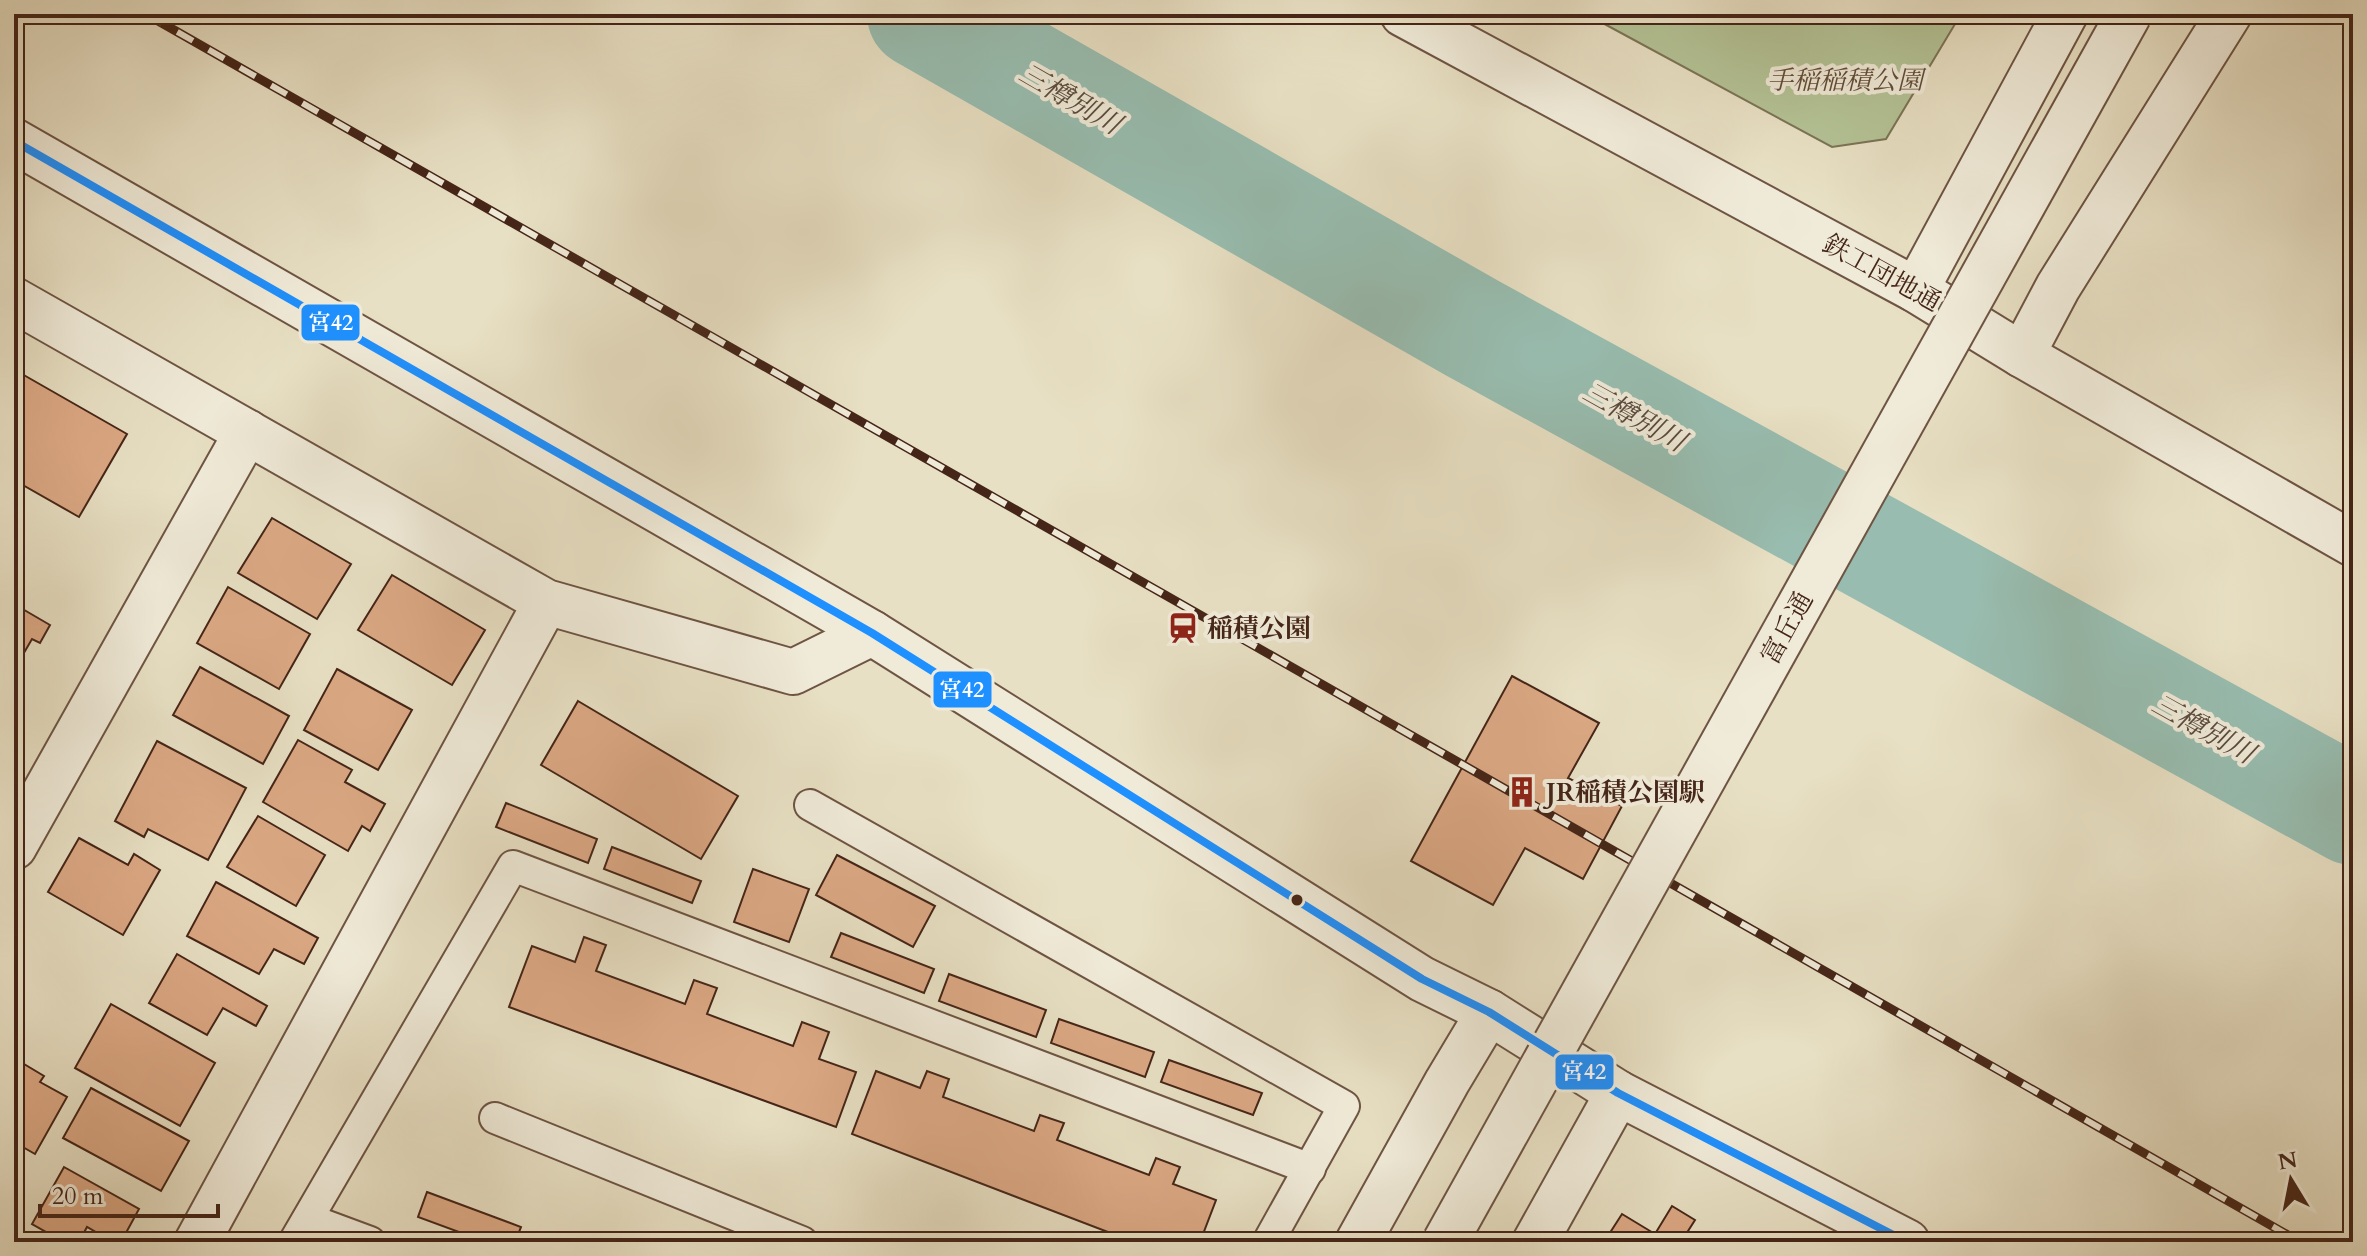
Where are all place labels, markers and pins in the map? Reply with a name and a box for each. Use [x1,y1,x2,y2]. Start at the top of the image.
station icon: 稲積公園 [1166,611,1200,645]
place label: 稲積公園 [1207,611,1311,646]
building icon: JR稲積公園駅 [1505,775,1539,809]
place label: JR稲積公園駅 [1542,775,1705,810]
unlabelled marker [1289,892,1305,908]

